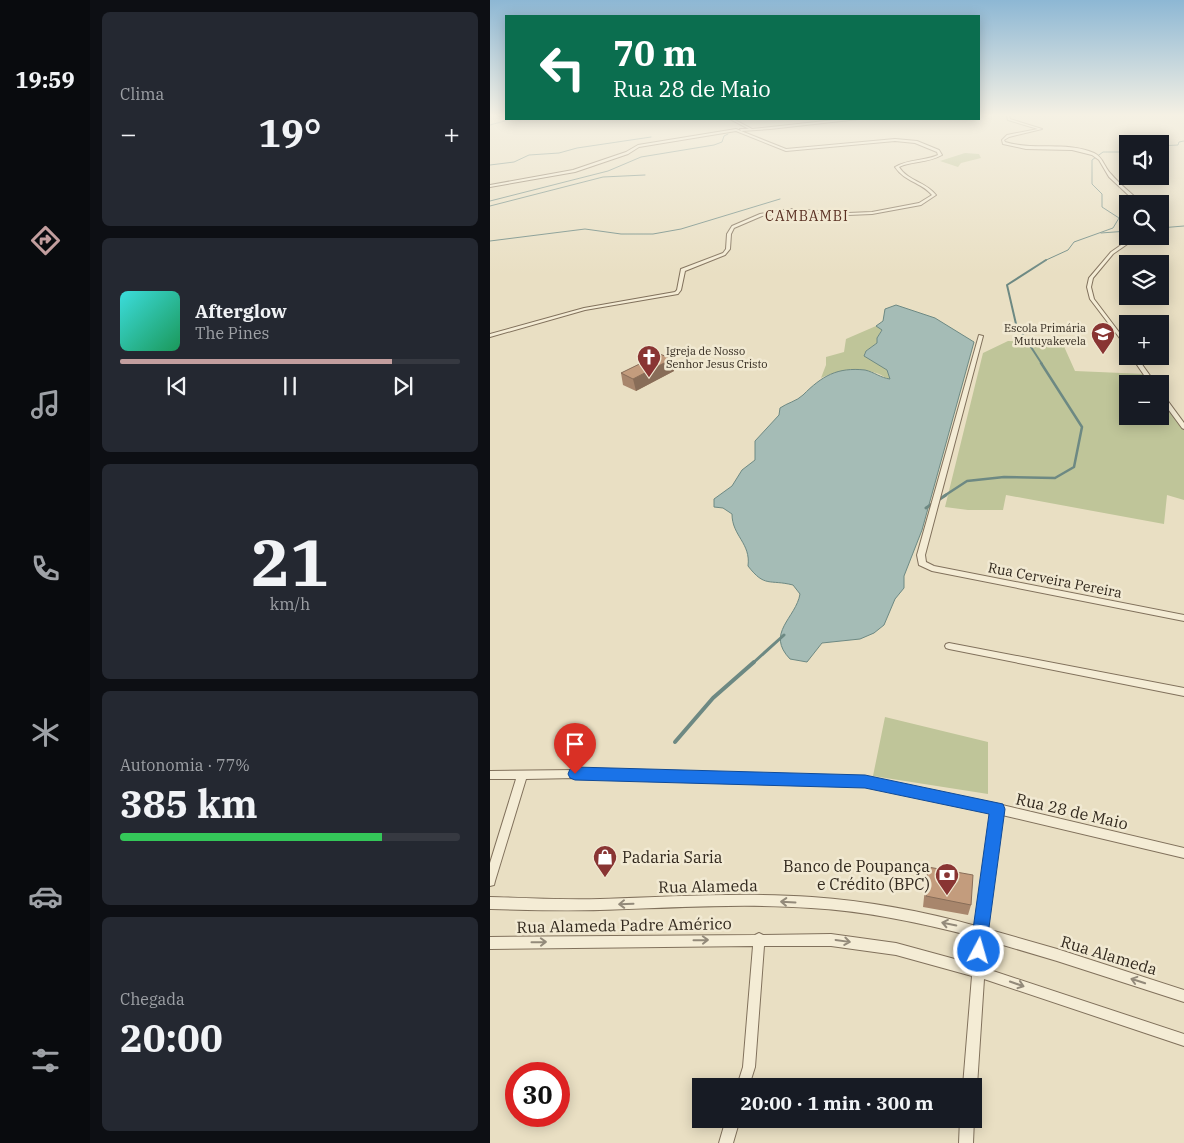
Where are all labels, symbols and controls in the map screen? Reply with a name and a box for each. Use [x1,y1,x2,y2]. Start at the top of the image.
text: 70 m [613,30,697,76]
icon: left [530,35,595,100]
text: 19:59 [15,65,75,94]
text: Rua 28 de Maio [613,74,771,103]
text: Clima [120,84,164,104]
text: 19° [258,108,322,157]
text: − [120,115,137,152]
text: + [443,115,460,152]
map controls [1119,135,1169,425]
button: sound [1119,135,1169,185]
button: search [1119,195,1169,245]
district label: CAMBAMBI [765,207,849,225]
icon: directions [28,223,63,258]
button: layers [1119,255,1169,305]
text: Afterglow [195,299,287,323]
button: + [1119,315,1169,365]
place label: Escola Primária Mutuyakevela [1004,321,1086,348]
school or university icon: Escola Primária Mutuyakevela [1090,321,1116,355]
text: The Pines [195,323,269,343]
church icon: Igreja de Nosso Senhor Jesus Cristo [636,344,662,378]
place label: Igreja de Nosso Senhor Jesus Cristo [666,344,768,371]
icon: previous [163,372,191,400]
icon: pause [276,372,304,400]
icon: next [389,372,417,400]
button: − [1119,375,1169,425]
icon: music [28,387,63,422]
text: 21 [251,519,329,604]
icon: phone [28,551,63,586]
street label: Rua Cerveira Pereira [986,558,1124,602]
text: km/h [270,594,310,614]
icon: climate [28,715,63,750]
pin [554,723,596,774]
icon: arrive [561,730,589,758]
text: Autonomia · 77% [120,755,250,775]
text: 385 km [120,779,258,828]
street label: Rua 28 de Maio [1014,788,1130,834]
shop icon: Padaria Saria [592,844,618,878]
place label: Padaria Saria [622,847,723,867]
place label: Banco de Poupança e Crédito (BPC) [783,856,930,894]
bank icon: Banco de Poupança e Crédito (BPC) [934,862,960,896]
street label: Rua Alameda [658,875,758,897]
icon: car [28,879,63,914]
one-way arrow [780,897,796,907]
one-way arrow [618,899,634,909]
street label: Rua Alameda Padre Américo [516,913,732,937]
one-way arrow [941,919,957,929]
position arrow [952,924,1004,976]
street label: Rua Alameda [1058,931,1160,979]
one-way arrow [692,935,709,945]
one-way arrow [530,937,546,947]
one-way arrow [835,937,851,947]
one-way arrow [1130,976,1146,985]
one-way arrow [1009,980,1025,989]
text: Chegada [120,989,185,1009]
text: 20:00 [120,1013,223,1062]
icon: filters [28,1043,63,1078]
speed limit sign: 30 [505,1062,570,1127]
text: 20:00 · 1 min · 300 m [741,1091,933,1115]

